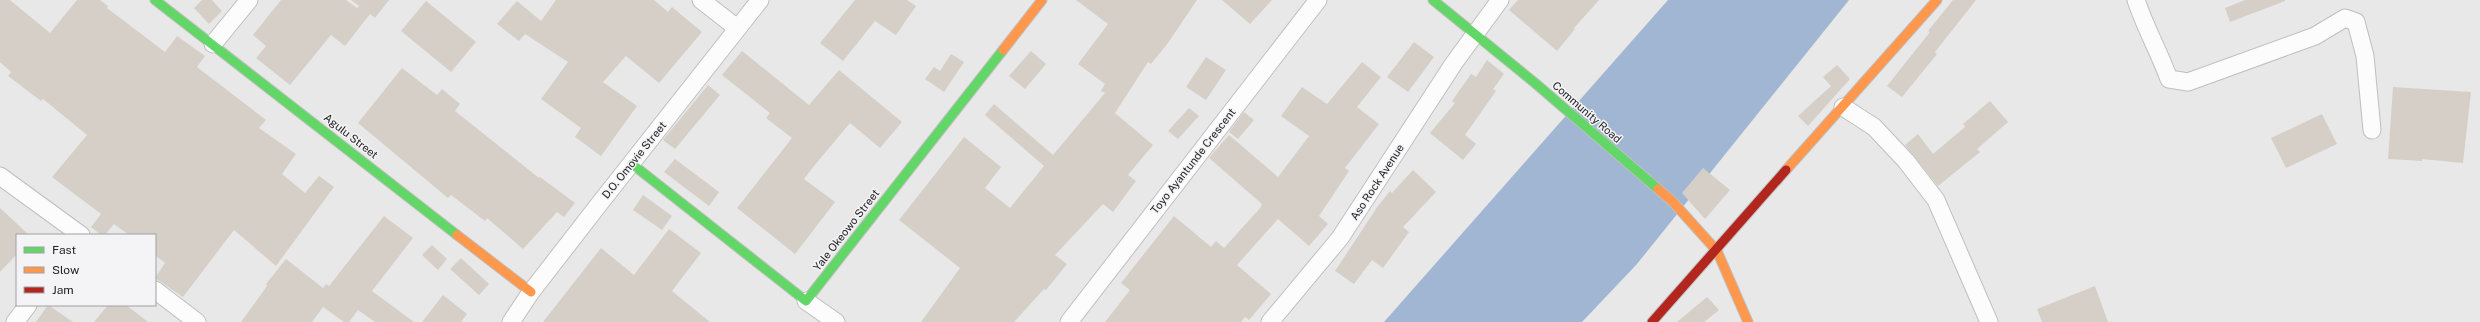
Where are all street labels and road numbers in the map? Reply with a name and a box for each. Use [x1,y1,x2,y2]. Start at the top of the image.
street label: Community Road [1550,79,1624,145]
street label: Toyo Ayantunde Crescent [1148,106,1238,216]
street label: Agulu Street [322,111,380,161]
street label: D.O. Omovie Street [599,119,669,201]
street label: Aso Rock Avenue [1348,142,1406,222]
street label: Yale Okeowo Street [811,187,881,273]

